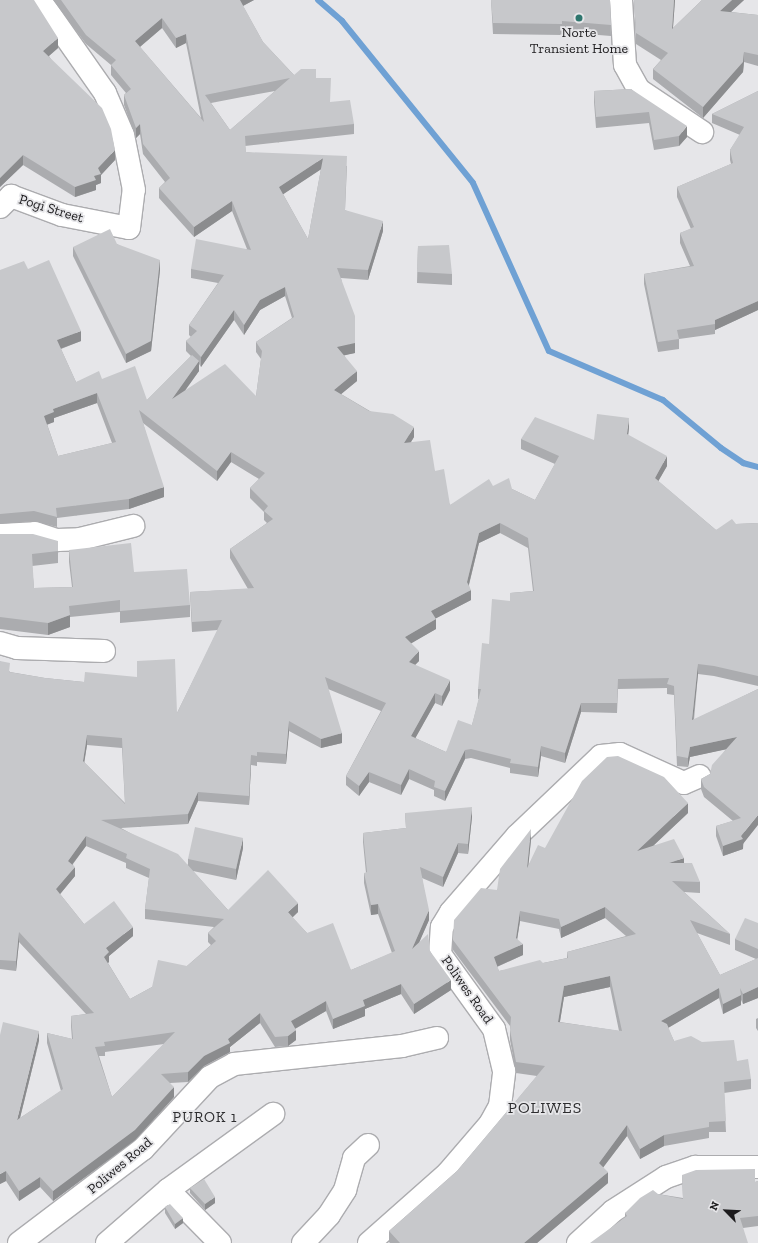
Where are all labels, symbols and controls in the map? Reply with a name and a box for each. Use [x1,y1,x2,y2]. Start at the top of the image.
marker: Norte Transient Home [574,13,584,23]
place label: Norte Transient Home [530,25,628,58]
street label: Pogi Street [17,191,85,227]
street label: Poliwes Road [437,953,497,1027]
district label: POLIWES [508,1098,582,1118]
district label: PUROK 1 [172,1109,238,1127]
street label: Poliwes Road [84,1134,156,1198]
north arrow [706,1191,746,1231]
text: N [707,1199,722,1212]

